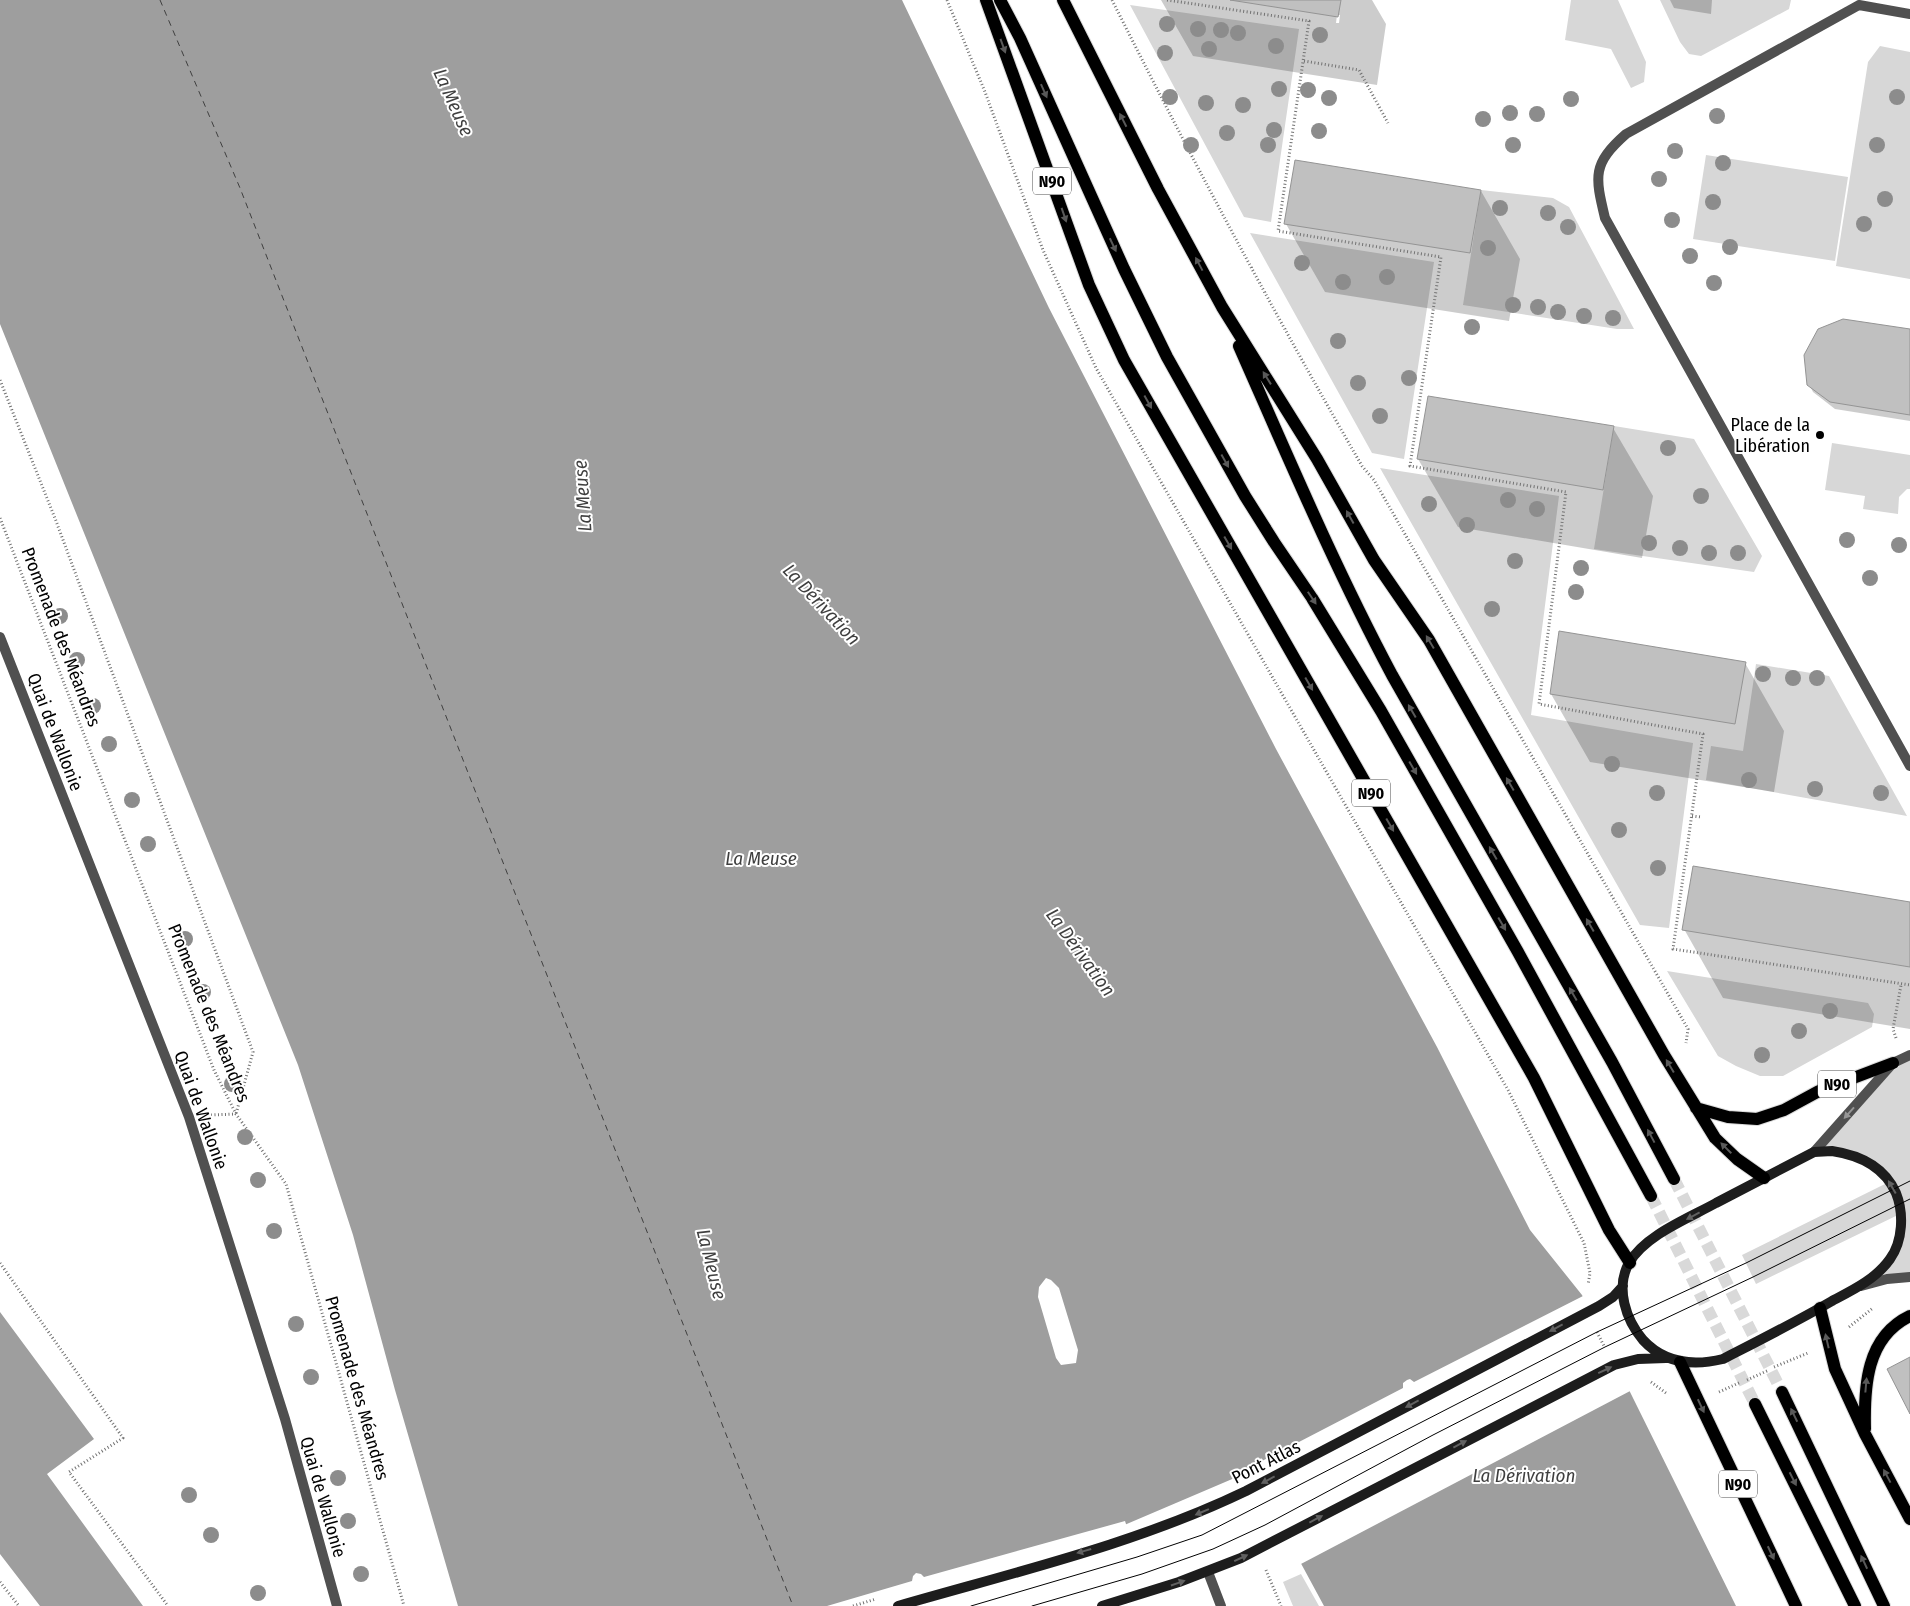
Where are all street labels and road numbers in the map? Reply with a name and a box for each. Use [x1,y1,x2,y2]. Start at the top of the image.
road number: N90 [1033,168,1071,195]
street label: Promenade des Méandres [17,544,105,730]
street label: Quai de Wallonie [22,670,88,794]
road number: N90 [1352,780,1390,806]
street label: Promenade des Méandres [163,921,255,1106]
street label: Quai de Wallonie [169,1048,233,1172]
road number: N90 [1818,1070,1856,1098]
street label: Promenade des Méandres [320,1293,394,1483]
street label: Quai de Wallonie [295,1434,351,1560]
street label: Pont Atlas [1228,1435,1304,1489]
road number: N90 [1719,1470,1757,1498]

